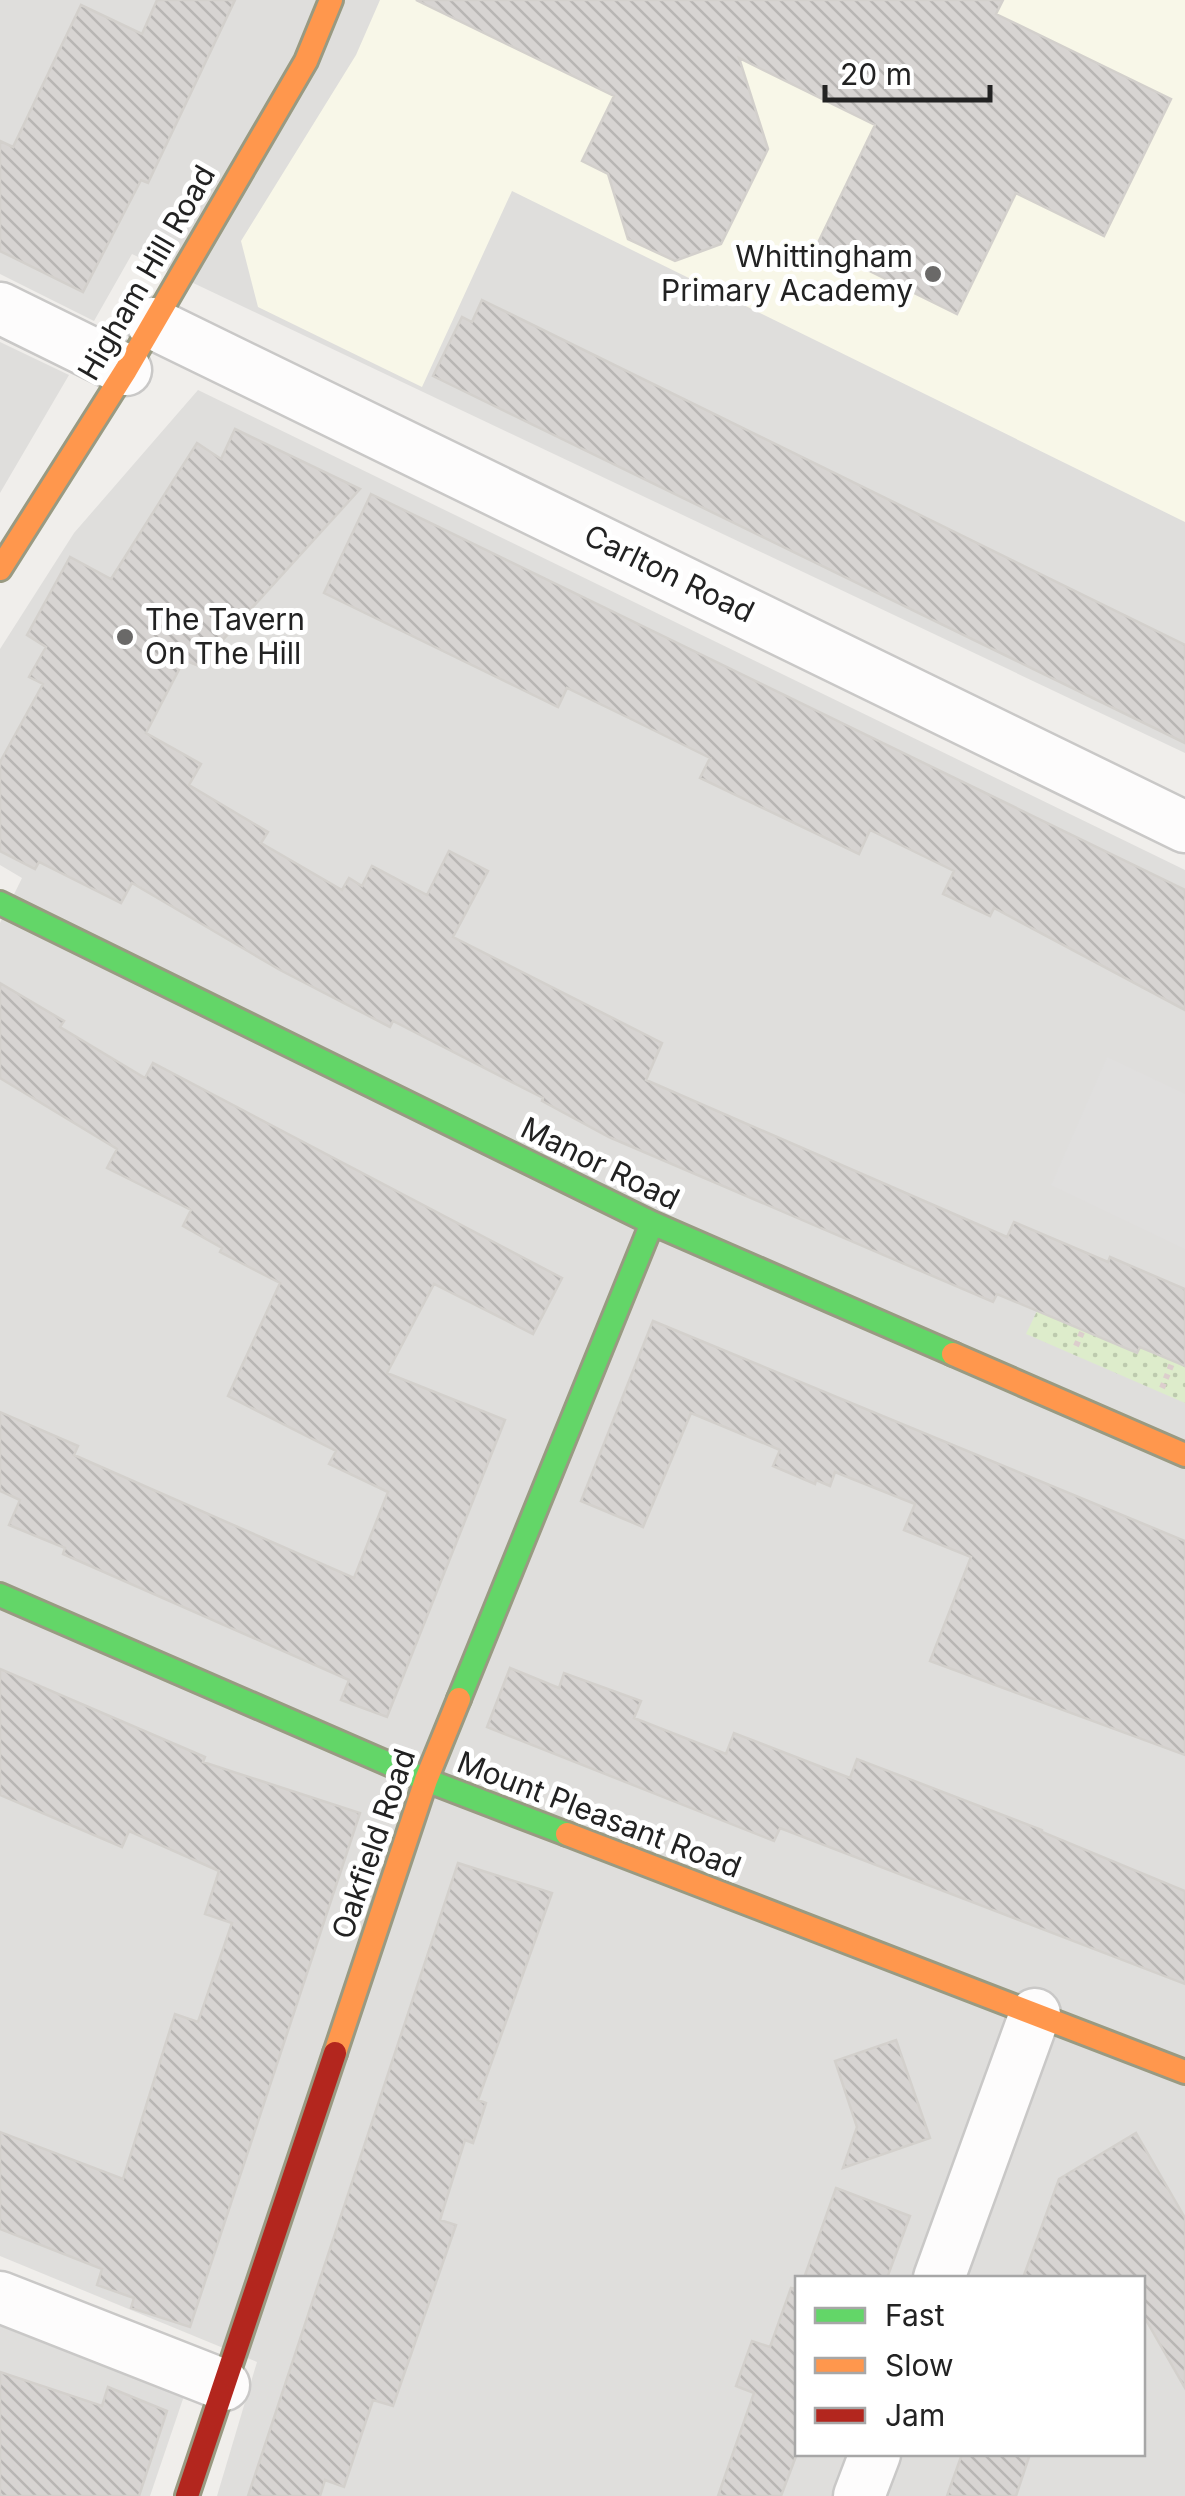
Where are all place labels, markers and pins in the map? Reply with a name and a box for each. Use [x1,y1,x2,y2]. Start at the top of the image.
place label: Whittingham Primary Academy [661,238,913,308]
marker: Whittingham Primary Academy [922,263,944,285]
place label: The Tavern On The Hill [145,601,305,671]
marker: The Tavern On The Hill [114,626,136,648]

